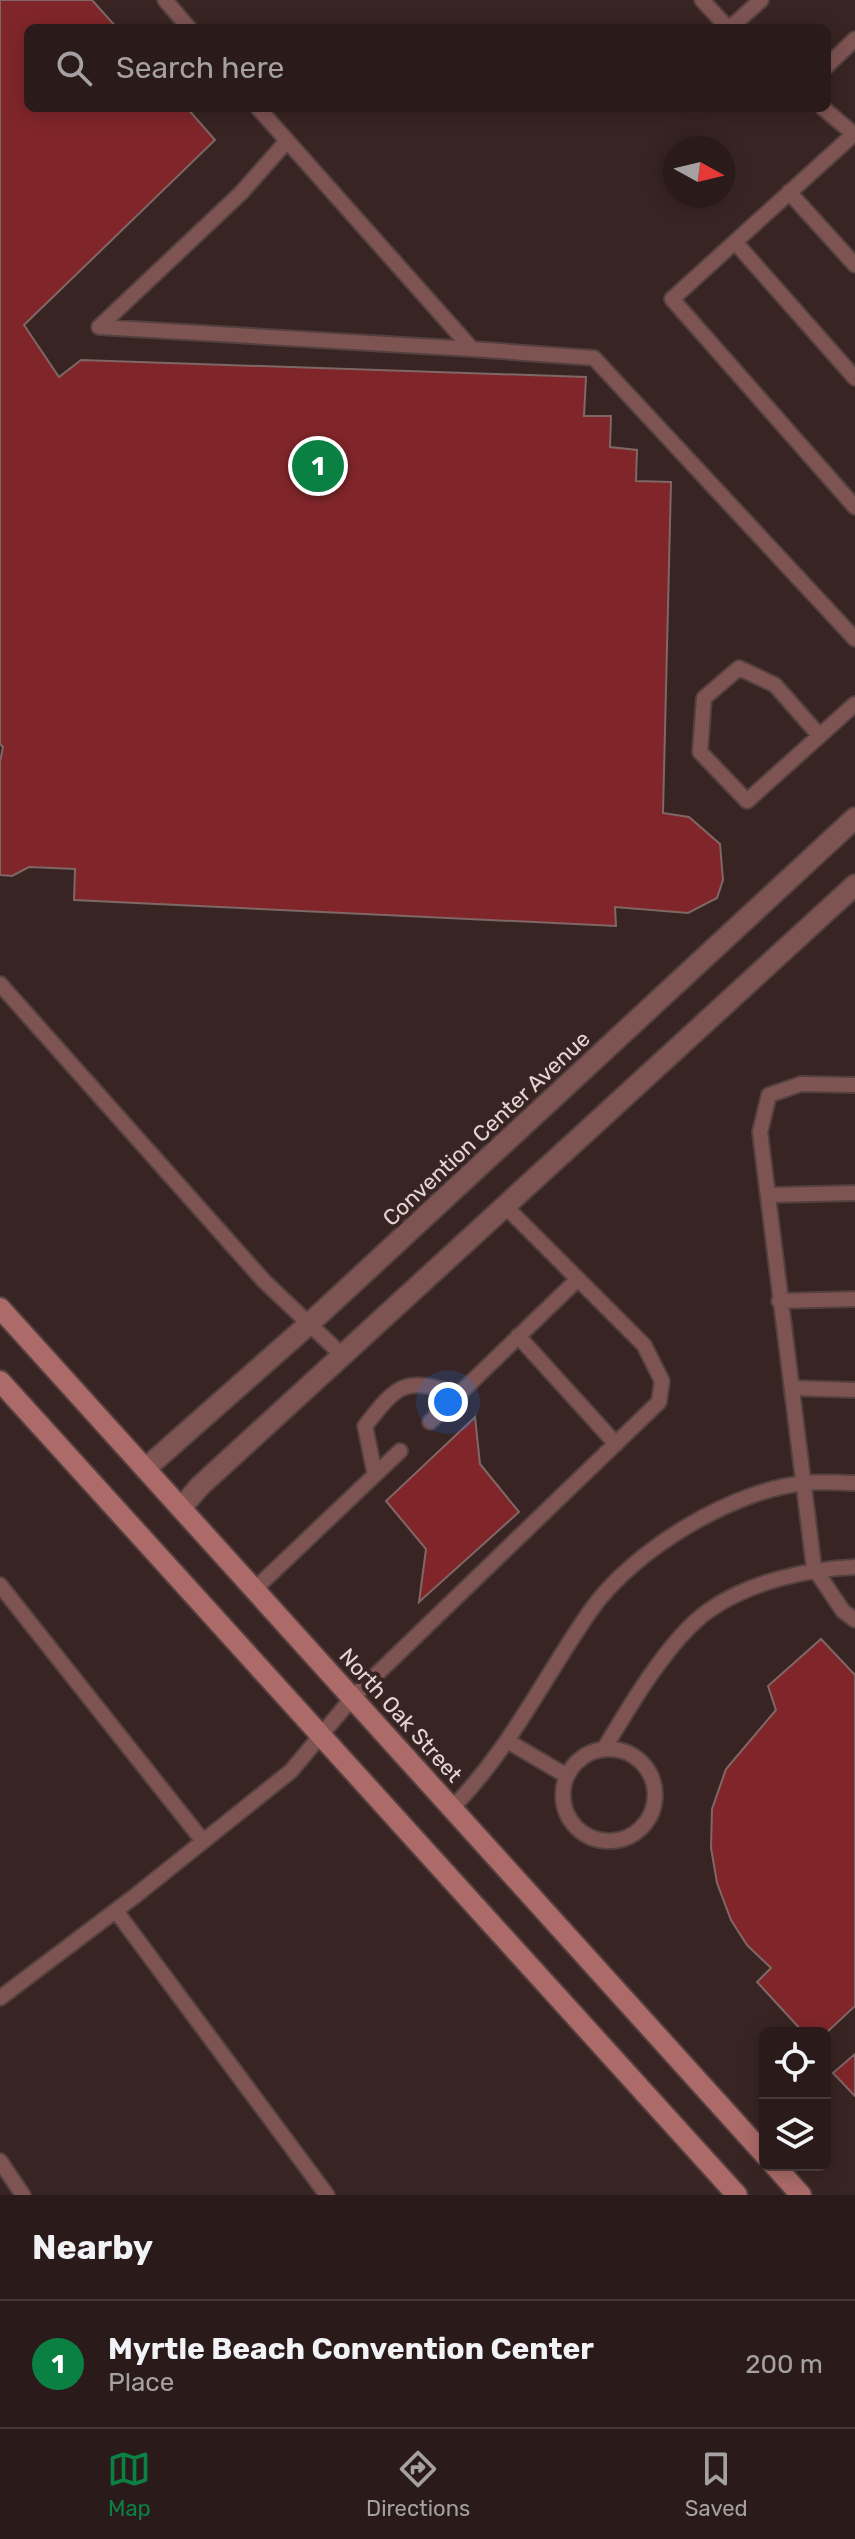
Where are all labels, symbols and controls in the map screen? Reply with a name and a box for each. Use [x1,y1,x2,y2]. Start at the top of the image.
search box [24,24,831,112]
icon: search [52,46,96,90]
text: Search here [116,50,284,86]
north arrow [663,136,735,208]
pin: 1 [292,436,344,496]
street label: Convention Center Avenue [377,1025,596,1232]
your location [428,1382,468,1422]
street label: North Oak Street [333,1643,468,1788]
map controls [759,2027,831,2171]
button: locate [759,2027,831,2099]
button: layers [759,2099,831,2171]
text: Nearby [32,2227,153,2268]
text: Myrtle Beach Convention Center [108,2331,594,2367]
text: 1 [52,2349,64,2380]
text: 200 m [745,2349,823,2380]
text: Place [108,2367,174,2398]
tab: Map [107,2447,151,2522]
tab: Directions [366,2447,470,2522]
tab: Saved [685,2447,748,2522]

